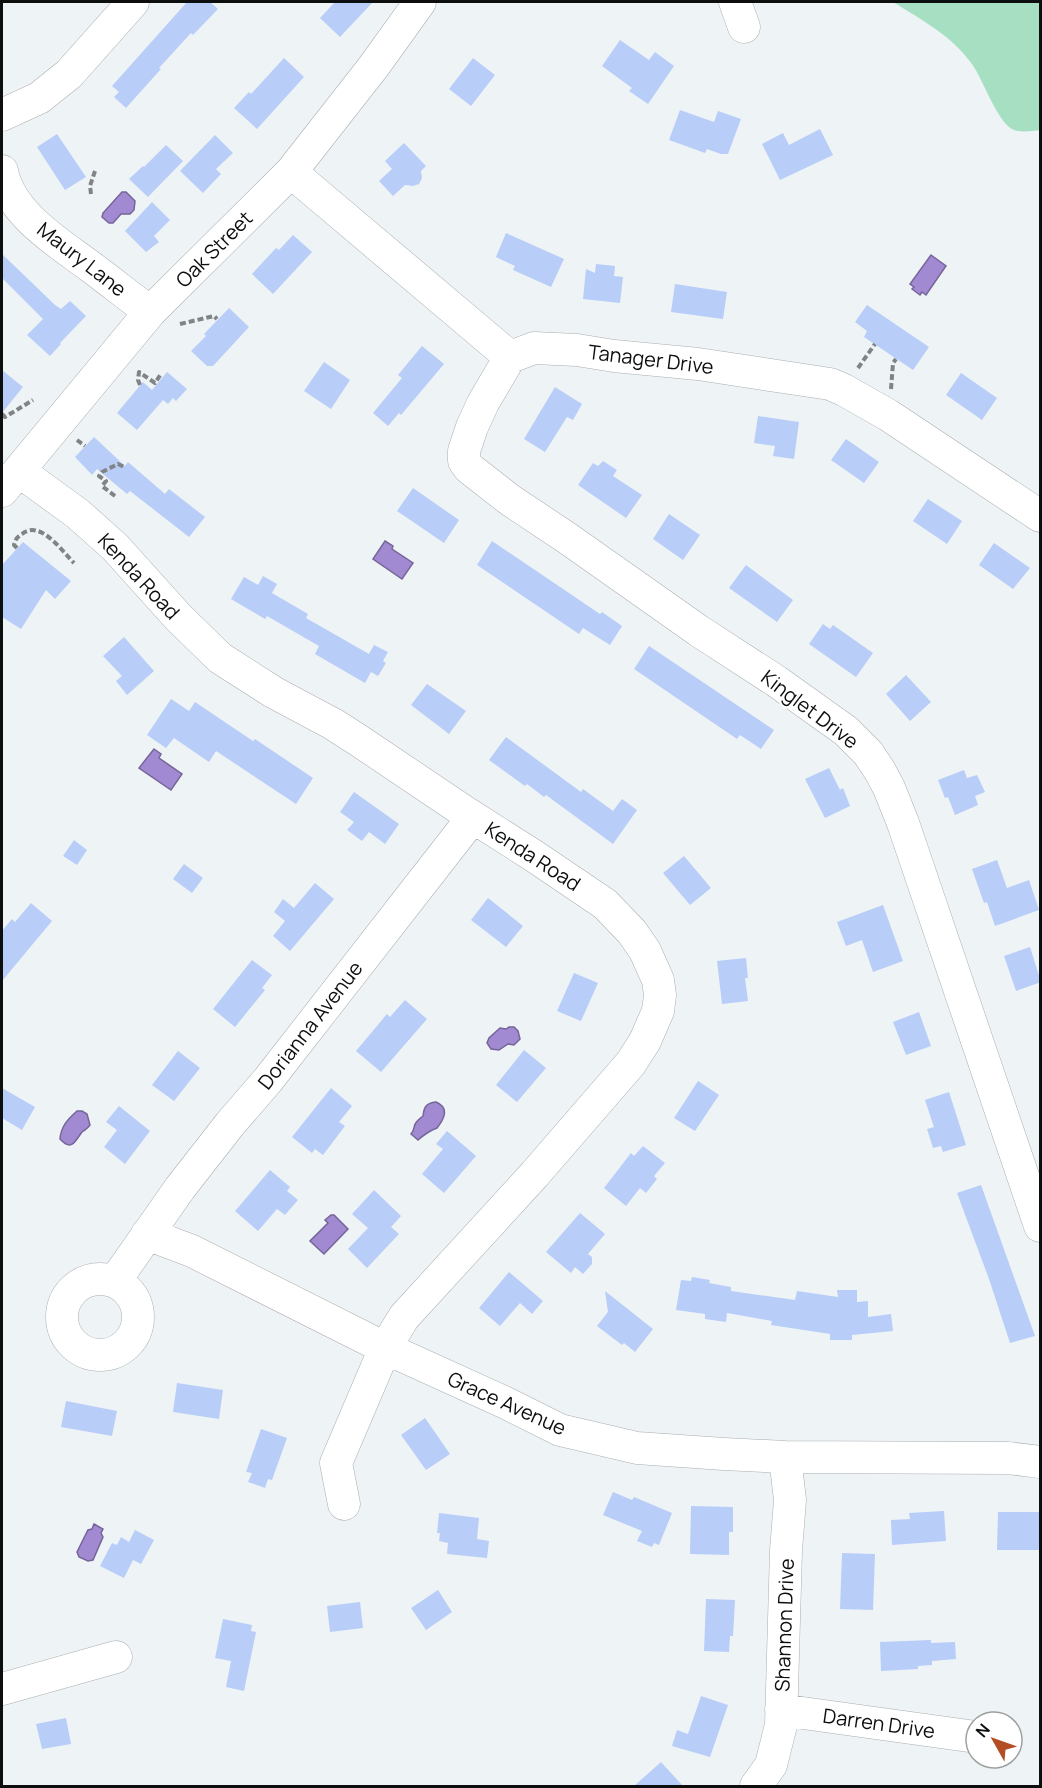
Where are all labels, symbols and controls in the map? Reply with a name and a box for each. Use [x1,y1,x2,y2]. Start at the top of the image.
street label: Oak Street [170,205,258,293]
street label: Maury Lane [32,216,132,302]
street label: Tanager Drive [587,338,715,380]
street label: Kenda Road [92,527,186,625]
street label: Kinglet Drive [756,663,864,755]
street label: Kenda Road [480,815,586,897]
street label: Dorianna Avenue [251,955,369,1095]
street label: Grace Avenue [444,1365,570,1441]
street label: Shannon Drive [768,1558,800,1692]
street label: Darren Drive [821,1702,937,1744]
north arrow [964,1710,1024,1770]
text: N [970,1719,995,1742]

